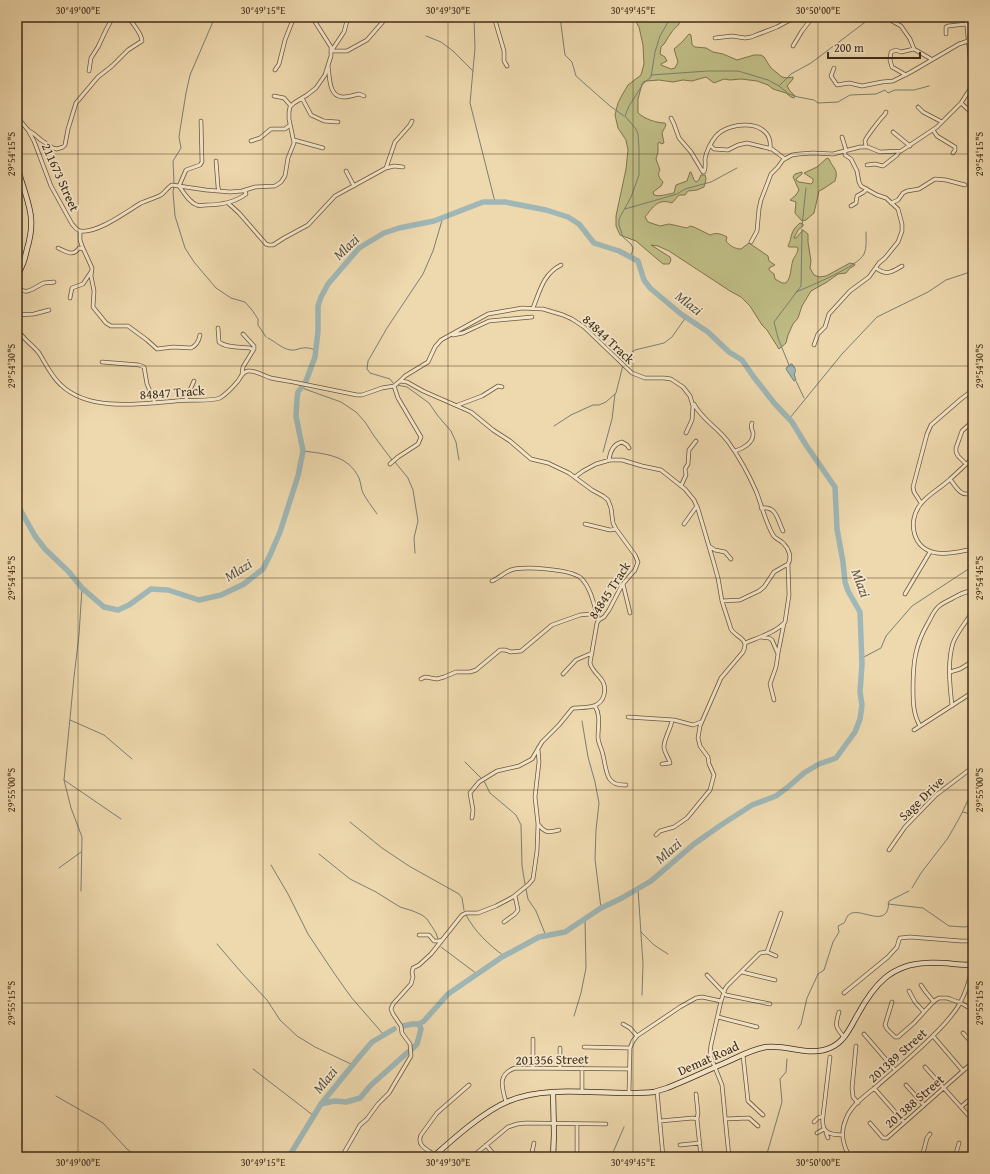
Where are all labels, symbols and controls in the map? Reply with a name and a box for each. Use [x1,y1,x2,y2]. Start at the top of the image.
text: 30°49'00"E [56,3,100,18]
text: 30°49'15"E [241,3,285,18]
text: 30°49'30"E [426,3,470,18]
text: 30°49'45"E [611,3,655,18]
text: 30°50'00"E [796,3,840,18]
scale bar [828,34,920,60]
text: 200 m [834,39,864,56]
text: 29°54'15"S [4,132,19,176]
text: 29°54'15"S [972,132,987,176]
street label: 211673 Street [37,140,84,215]
water label: Mlazi [329,229,364,264]
water label: Mlazi [671,286,707,320]
street label: 84844 Track [578,310,639,369]
text: 29°54'30"S [4,344,19,388]
text: 29°54'30"S [972,344,987,388]
street label: 84847 Track [139,381,206,404]
water label: Mlazi [220,554,256,586]
text: 29°54'45"S [4,556,19,600]
text: 29°54'45"S [972,556,987,600]
street label: 84845 Track [584,558,635,623]
water label: Mlazi [847,566,876,601]
text: 29°55'00"S [4,768,19,812]
text: 29°55'00"S [972,768,987,812]
street label: Sage Drive [894,772,948,825]
water label: Mlazi [650,834,686,868]
text: 29°55'15"S [4,981,19,1025]
text: 29°55'15"S [972,981,987,1025]
street label: 201389 Street [864,1024,931,1087]
street label: Demat Road [674,1036,742,1080]
street label: 201356 Street [515,1049,589,1070]
water label: Mlazi [308,1062,342,1098]
street label: 201388 Street [880,1070,949,1133]
text: 30°49'00"E [56,1155,100,1170]
text: 30°49'15"E [241,1155,285,1170]
text: 30°49'30"E [426,1155,470,1170]
text: 30°49'45"E [611,1155,655,1170]
text: 30°50'00"E [796,1155,840,1170]

